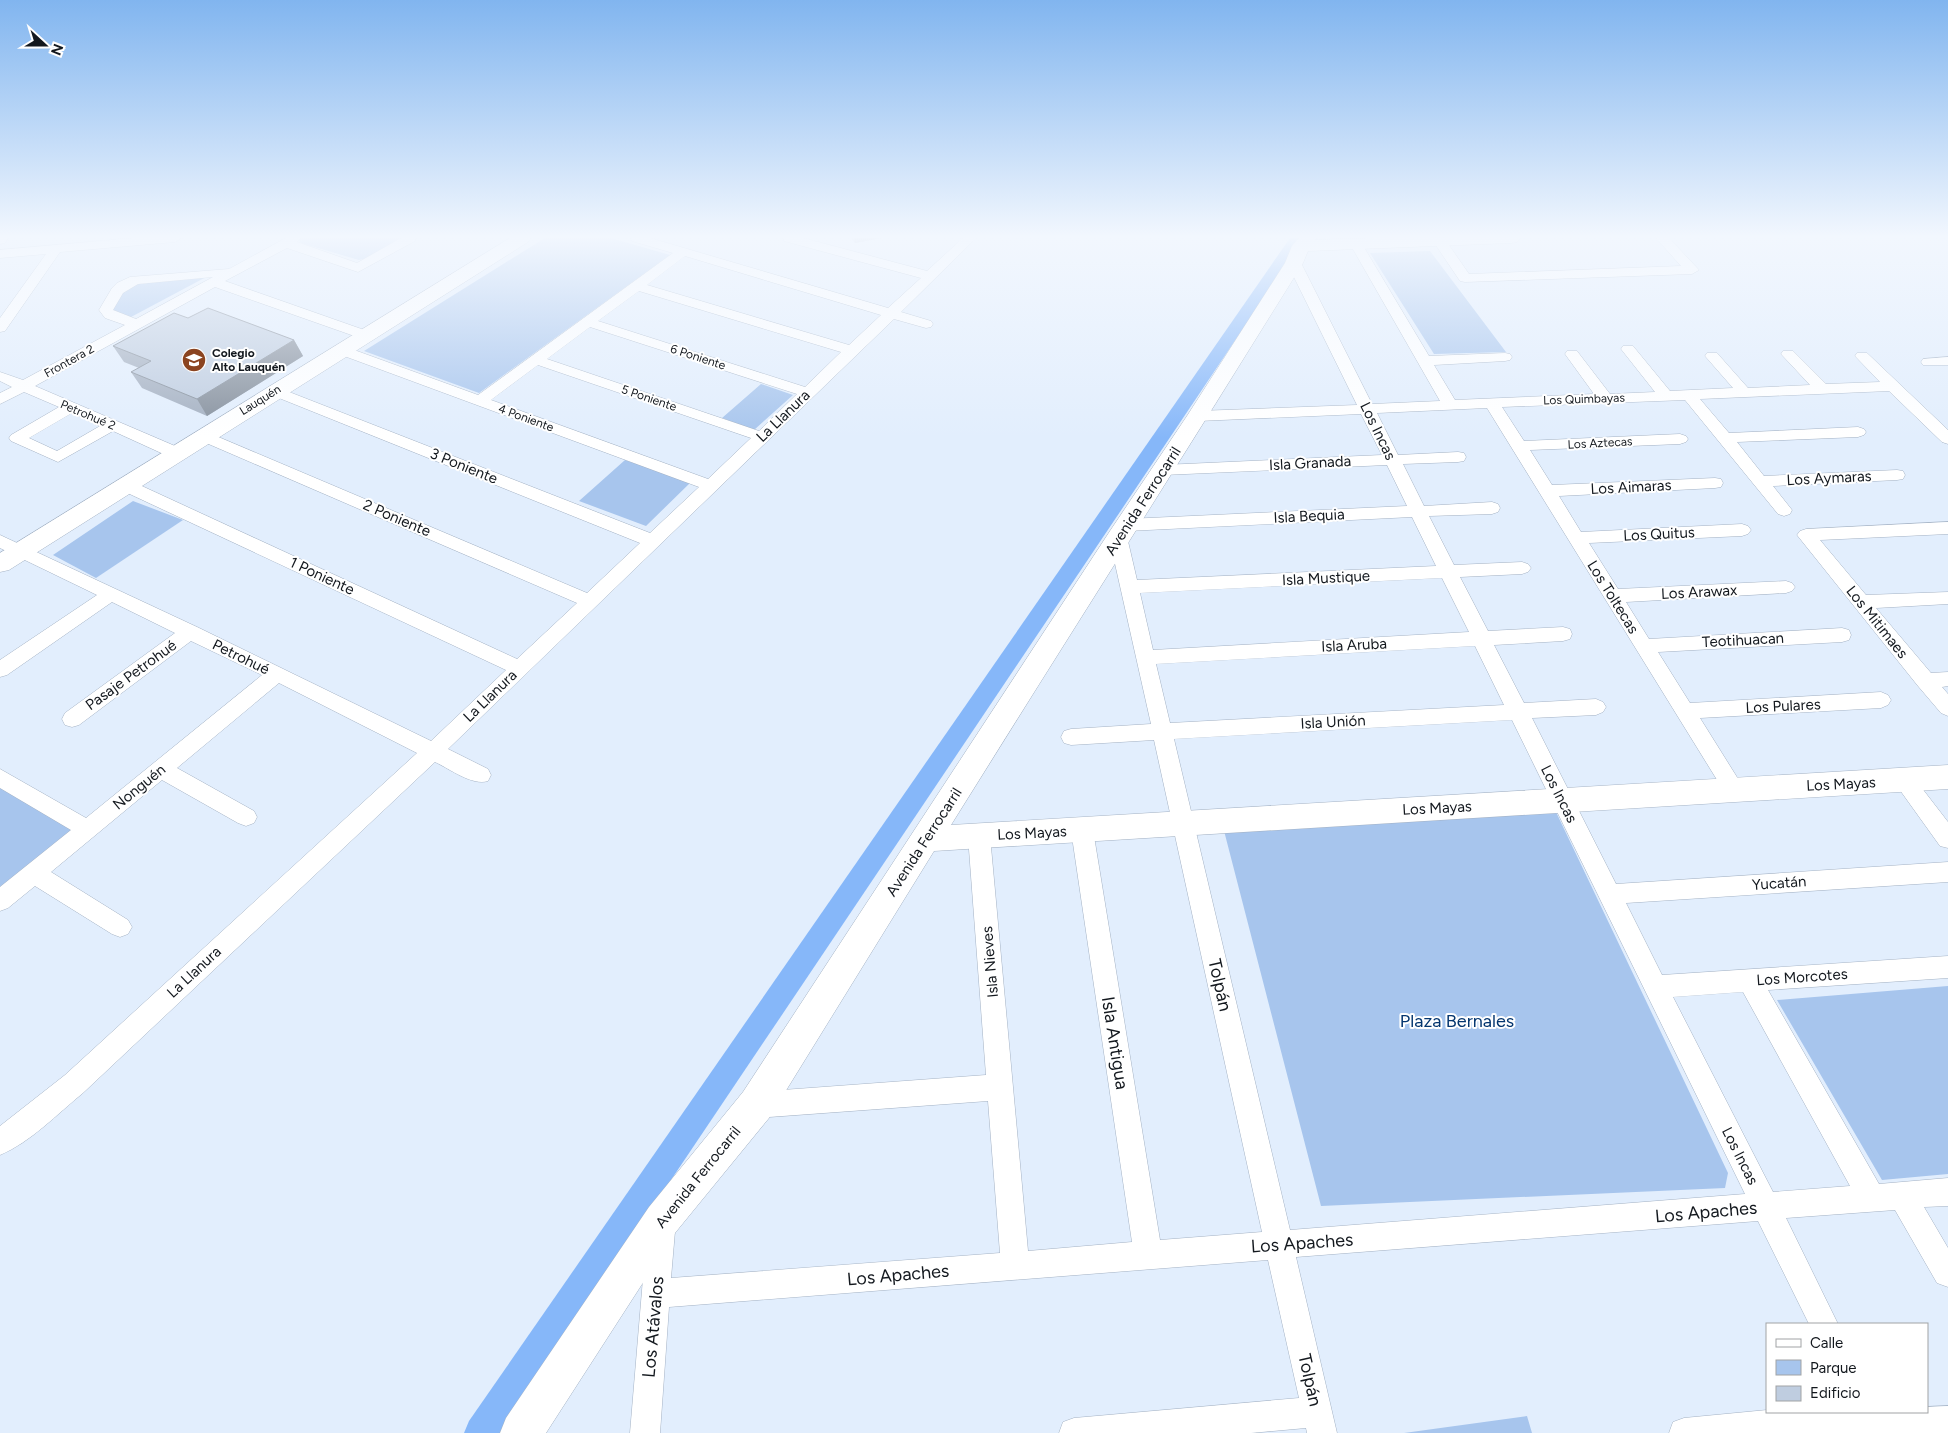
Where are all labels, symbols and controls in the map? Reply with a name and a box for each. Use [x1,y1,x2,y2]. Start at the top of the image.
north arrow [20,20,70,70]
text: N [47,41,67,58]
street label: 6 Poniente [669,341,728,373]
street label: Frontera 2 [42,342,96,380]
place label: Colegio Alto Lauquén [212,346,285,374]
school or university icon: Colegio Alto Lauquén [181,347,207,373]
street label: Lauquén [237,382,283,418]
street label: 5 Poniente [620,382,679,414]
street label: La Llanura [753,386,813,446]
street label: Los Quimbayas [1543,391,1625,407]
street label: Petrohué 2 [58,397,118,433]
street label: Los Incas [1356,399,1400,463]
street label: 4 Poniente [496,402,556,435]
street label: Los Aztecas [1567,434,1633,452]
street label: Avenida Ferrocarril [1101,443,1185,559]
street label: 3 Poniente [428,444,500,488]
street label: Isla Granada [1268,452,1352,474]
street label: Los Aymaras [1786,467,1872,489]
street label: Los Aimaras [1590,476,1672,498]
street label: 2 Poniente [361,496,433,540]
street label: Isla Bequia [1273,505,1345,527]
street label: Los Quitus [1623,523,1695,545]
street label: 1 Poniente [287,553,357,599]
street label: Los Toltecas [1583,557,1643,637]
street label: Isla Mustique [1282,567,1370,589]
street label: Los Arawax [1660,581,1738,603]
street label: Los Mitimaes [1842,582,1912,662]
street label: Teotihuacan [1702,629,1784,651]
street label: Isla Aruba [1321,634,1387,656]
street label: Pasaje Petrohué [82,636,180,714]
street label: Petrohué [210,636,272,678]
street label: La Llanura [460,666,520,726]
street label: Los Pulares [1745,695,1821,717]
street label: Isla Unión [1300,711,1366,733]
street label: Nonguén [109,760,169,814]
street label: Los Incas [1537,762,1581,826]
street label: Los Mayas [1806,773,1876,795]
street label: Avenida Ferrocarril [882,784,966,900]
street label: Los Mayas [1402,797,1472,819]
street label: Los Mayas [997,822,1067,844]
street label: Yucatán [1751,872,1807,894]
street label: Isla Nieves [978,926,1002,998]
street label: La Llanura [163,942,225,1002]
street label: Tolpán [1203,957,1237,1013]
street label: Los Morcotes [1756,965,1848,989]
street label: Isla Antigua [1097,995,1133,1091]
park label: Plaza Bernales [1400,1010,1514,1032]
street label: Avenida Ferrocarril [651,1123,745,1231]
street label: Los Incas [1718,1124,1762,1188]
street label: Los Apaches [1654,1197,1758,1227]
street label: Los Apaches [1250,1228,1354,1258]
street label: Los Apaches [846,1260,950,1290]
street label: Los Atávalos [638,1275,668,1379]
legend [1766,1323,1928,1413]
text: Calle [1810,1334,1843,1352]
street label: Tolpán [1293,1352,1327,1408]
text: Parque [1810,1359,1857,1377]
text: Edificio [1810,1384,1861,1402]

